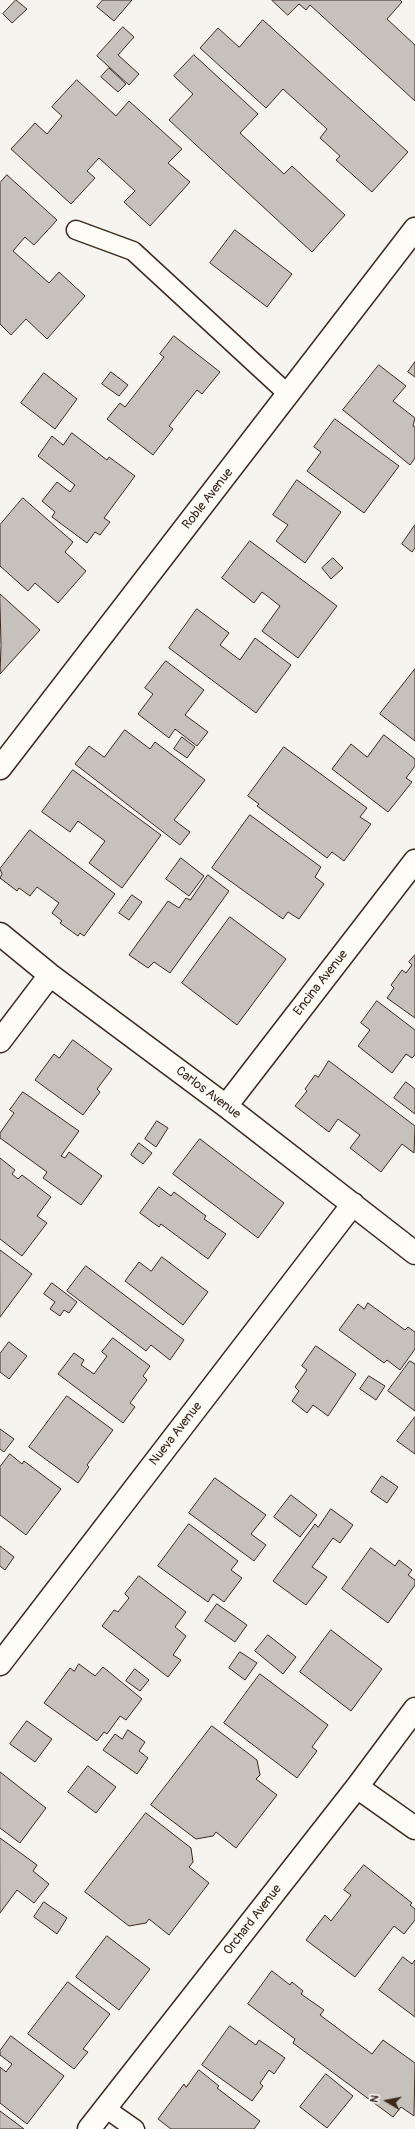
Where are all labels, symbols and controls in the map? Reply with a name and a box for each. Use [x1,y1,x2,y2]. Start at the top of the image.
street label: Roble Avenue [179,465,237,533]
street label: Encina Avenue [291,947,351,1019]
street label: Carlos Avenue [172,1063,244,1123]
street label: Nueva Avenue [146,1399,206,1469]
street label: Orchard Avenue [221,1882,285,1958]
north arrow [367,2081,407,2121]
text: N [368,2094,382,2104]

